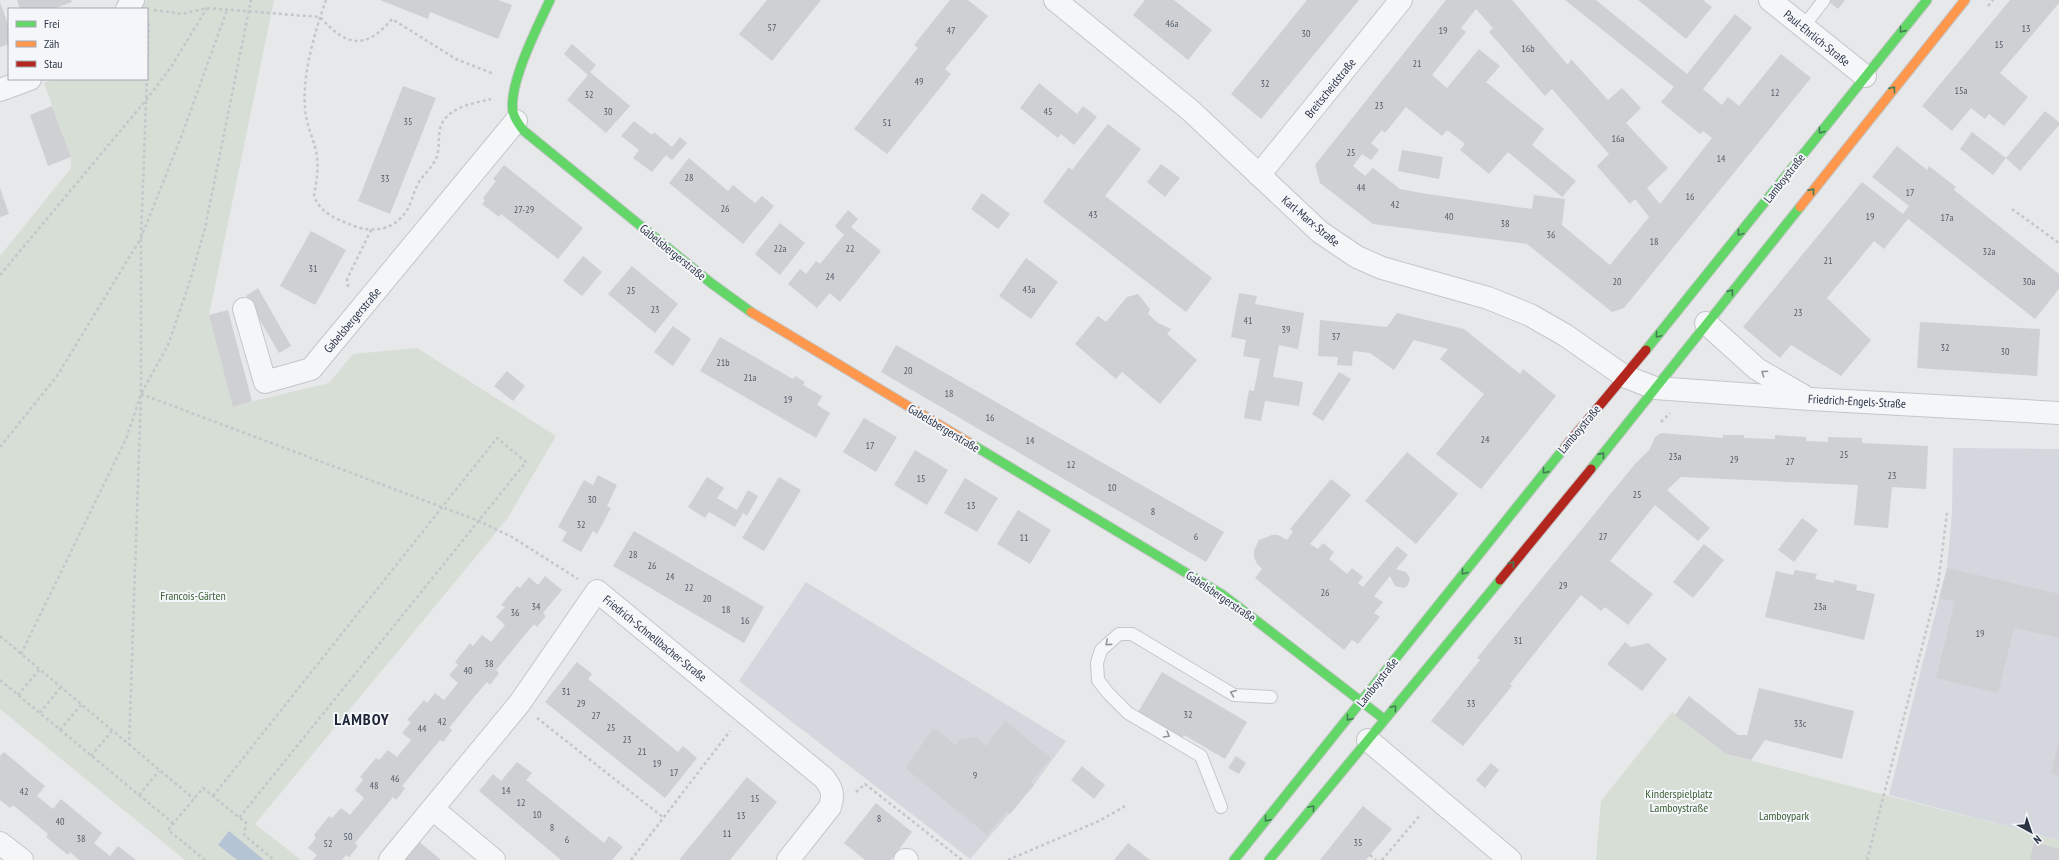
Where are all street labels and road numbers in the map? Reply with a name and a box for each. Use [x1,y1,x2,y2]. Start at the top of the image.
street label: Paul-Ehrlich-Straße [1781,7,1853,69]
street label: Breitscheidstraße [1301,55,1359,121]
street label: Lamboystraße [1760,150,1808,206]
street label: Karl-Marx-Straße [1279,192,1343,250]
street label: Gabelsbergerstraße [637,221,709,283]
street label: Gabelsbergerstraße [320,284,384,356]
street label: Friedrich-Engels-Straße [1808,391,1906,411]
street label: Gabelsbergerstraße [905,401,983,455]
street label: Lamboystraße [1554,402,1604,456]
street label: Gabelsbergerstraße [1183,567,1259,625]
street label: Friedrich-Schnellbacher-Straße [600,592,710,684]
street label: Lamboystraße [1353,654,1401,710]

